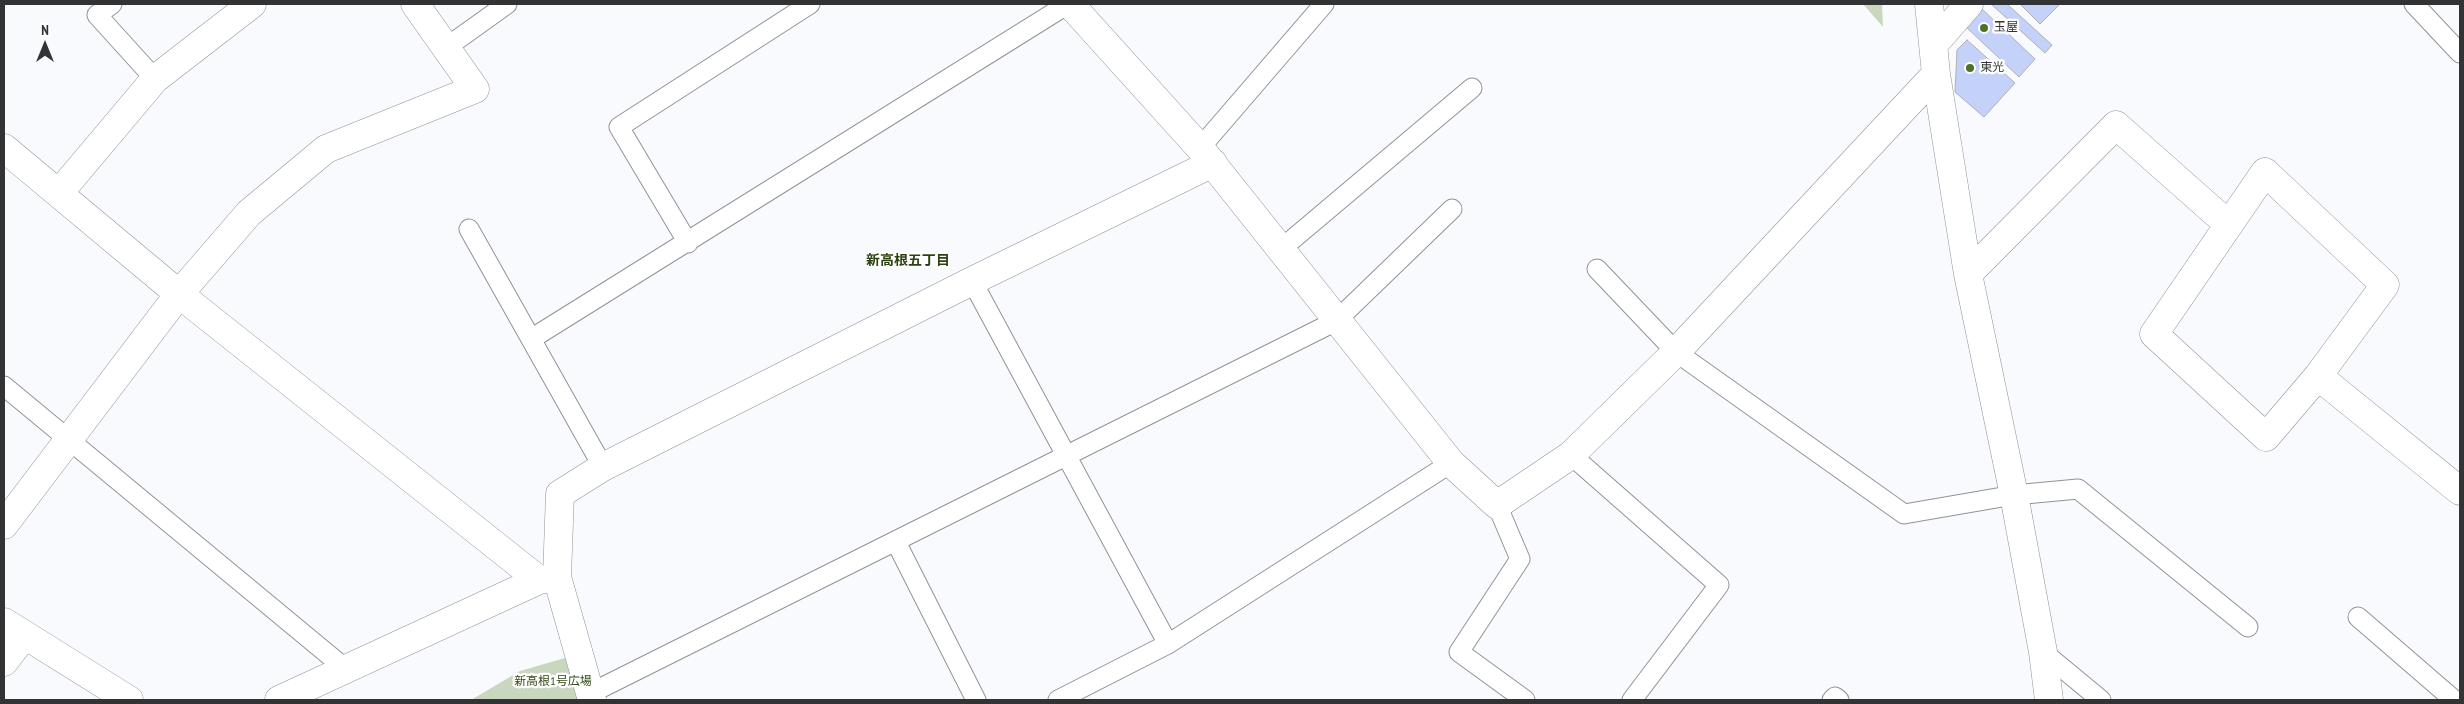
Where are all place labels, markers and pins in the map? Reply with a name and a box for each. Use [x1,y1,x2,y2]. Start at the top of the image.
place label: 玉屋 [1994,21,2018,35]
marker: 玉屋 [1978,22,1990,34]
place label: 東光 [1980,61,2004,75]
marker: 東光 [1964,62,1976,74]

